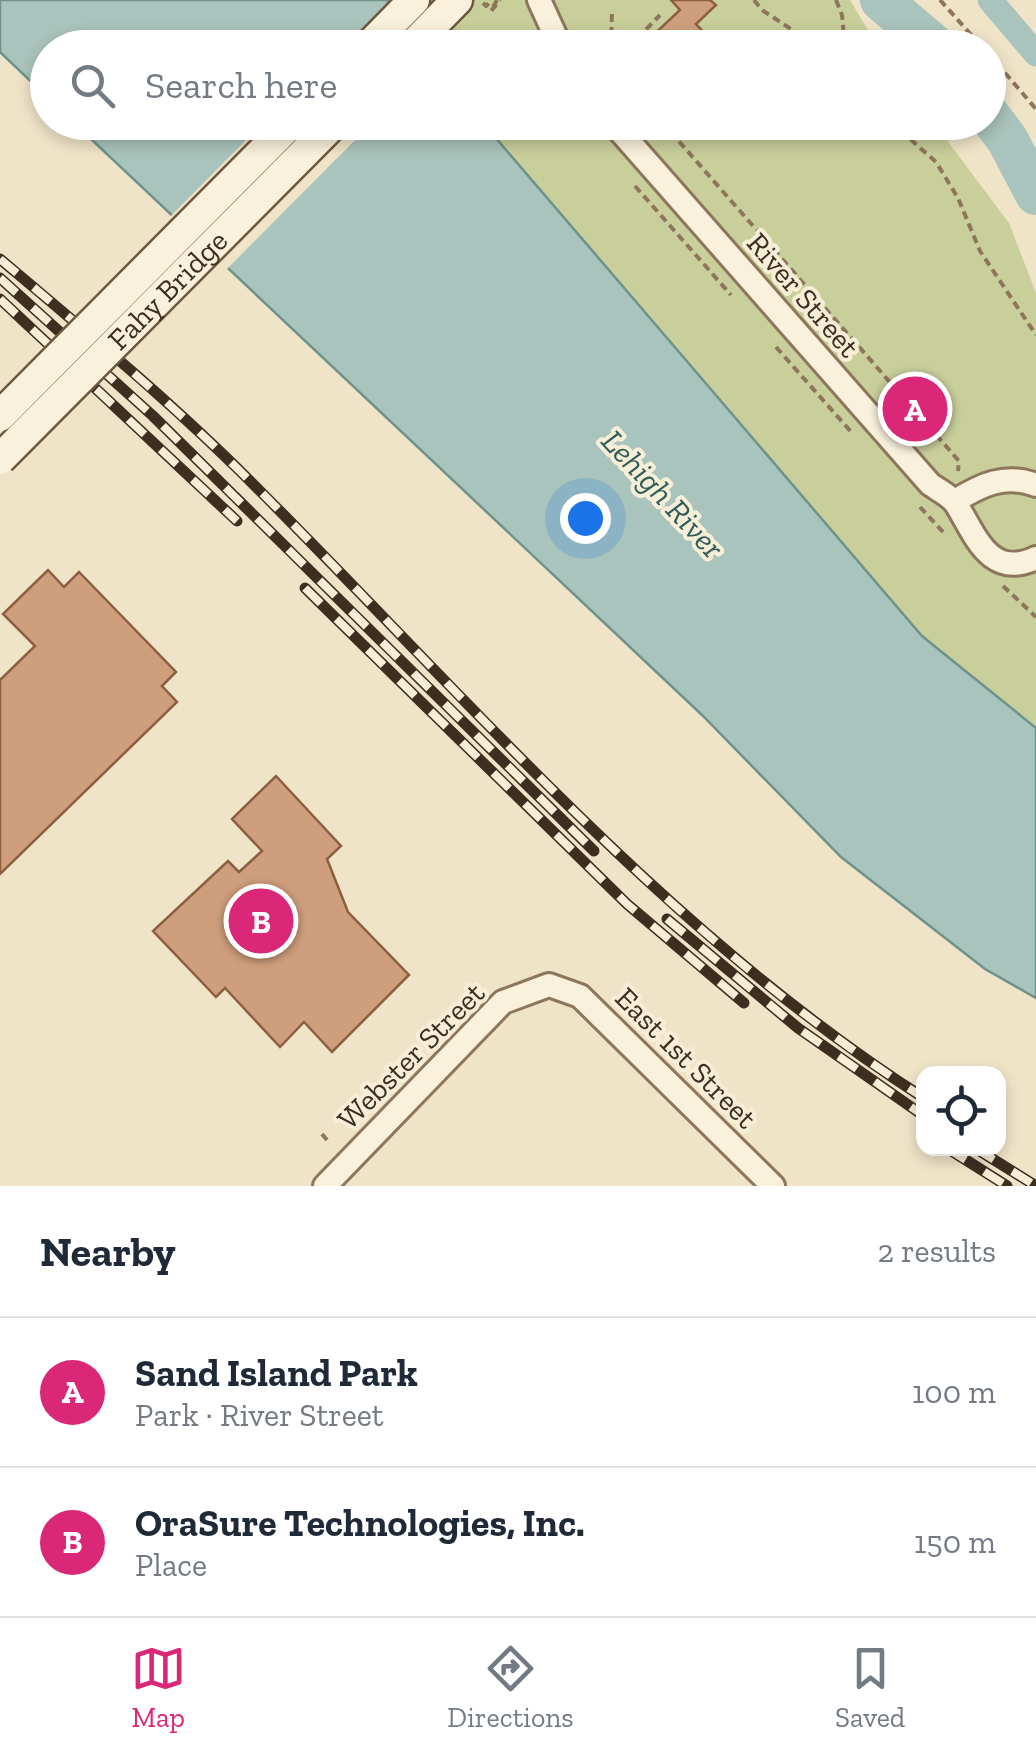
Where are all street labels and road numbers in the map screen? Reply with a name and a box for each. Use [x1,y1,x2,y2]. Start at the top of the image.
street label: Fahy Bridge [101,223,235,358]
street label: River Street [739,225,867,365]
street label: Webster Street [330,975,492,1137]
street label: East 1st Street [608,980,764,1136]

